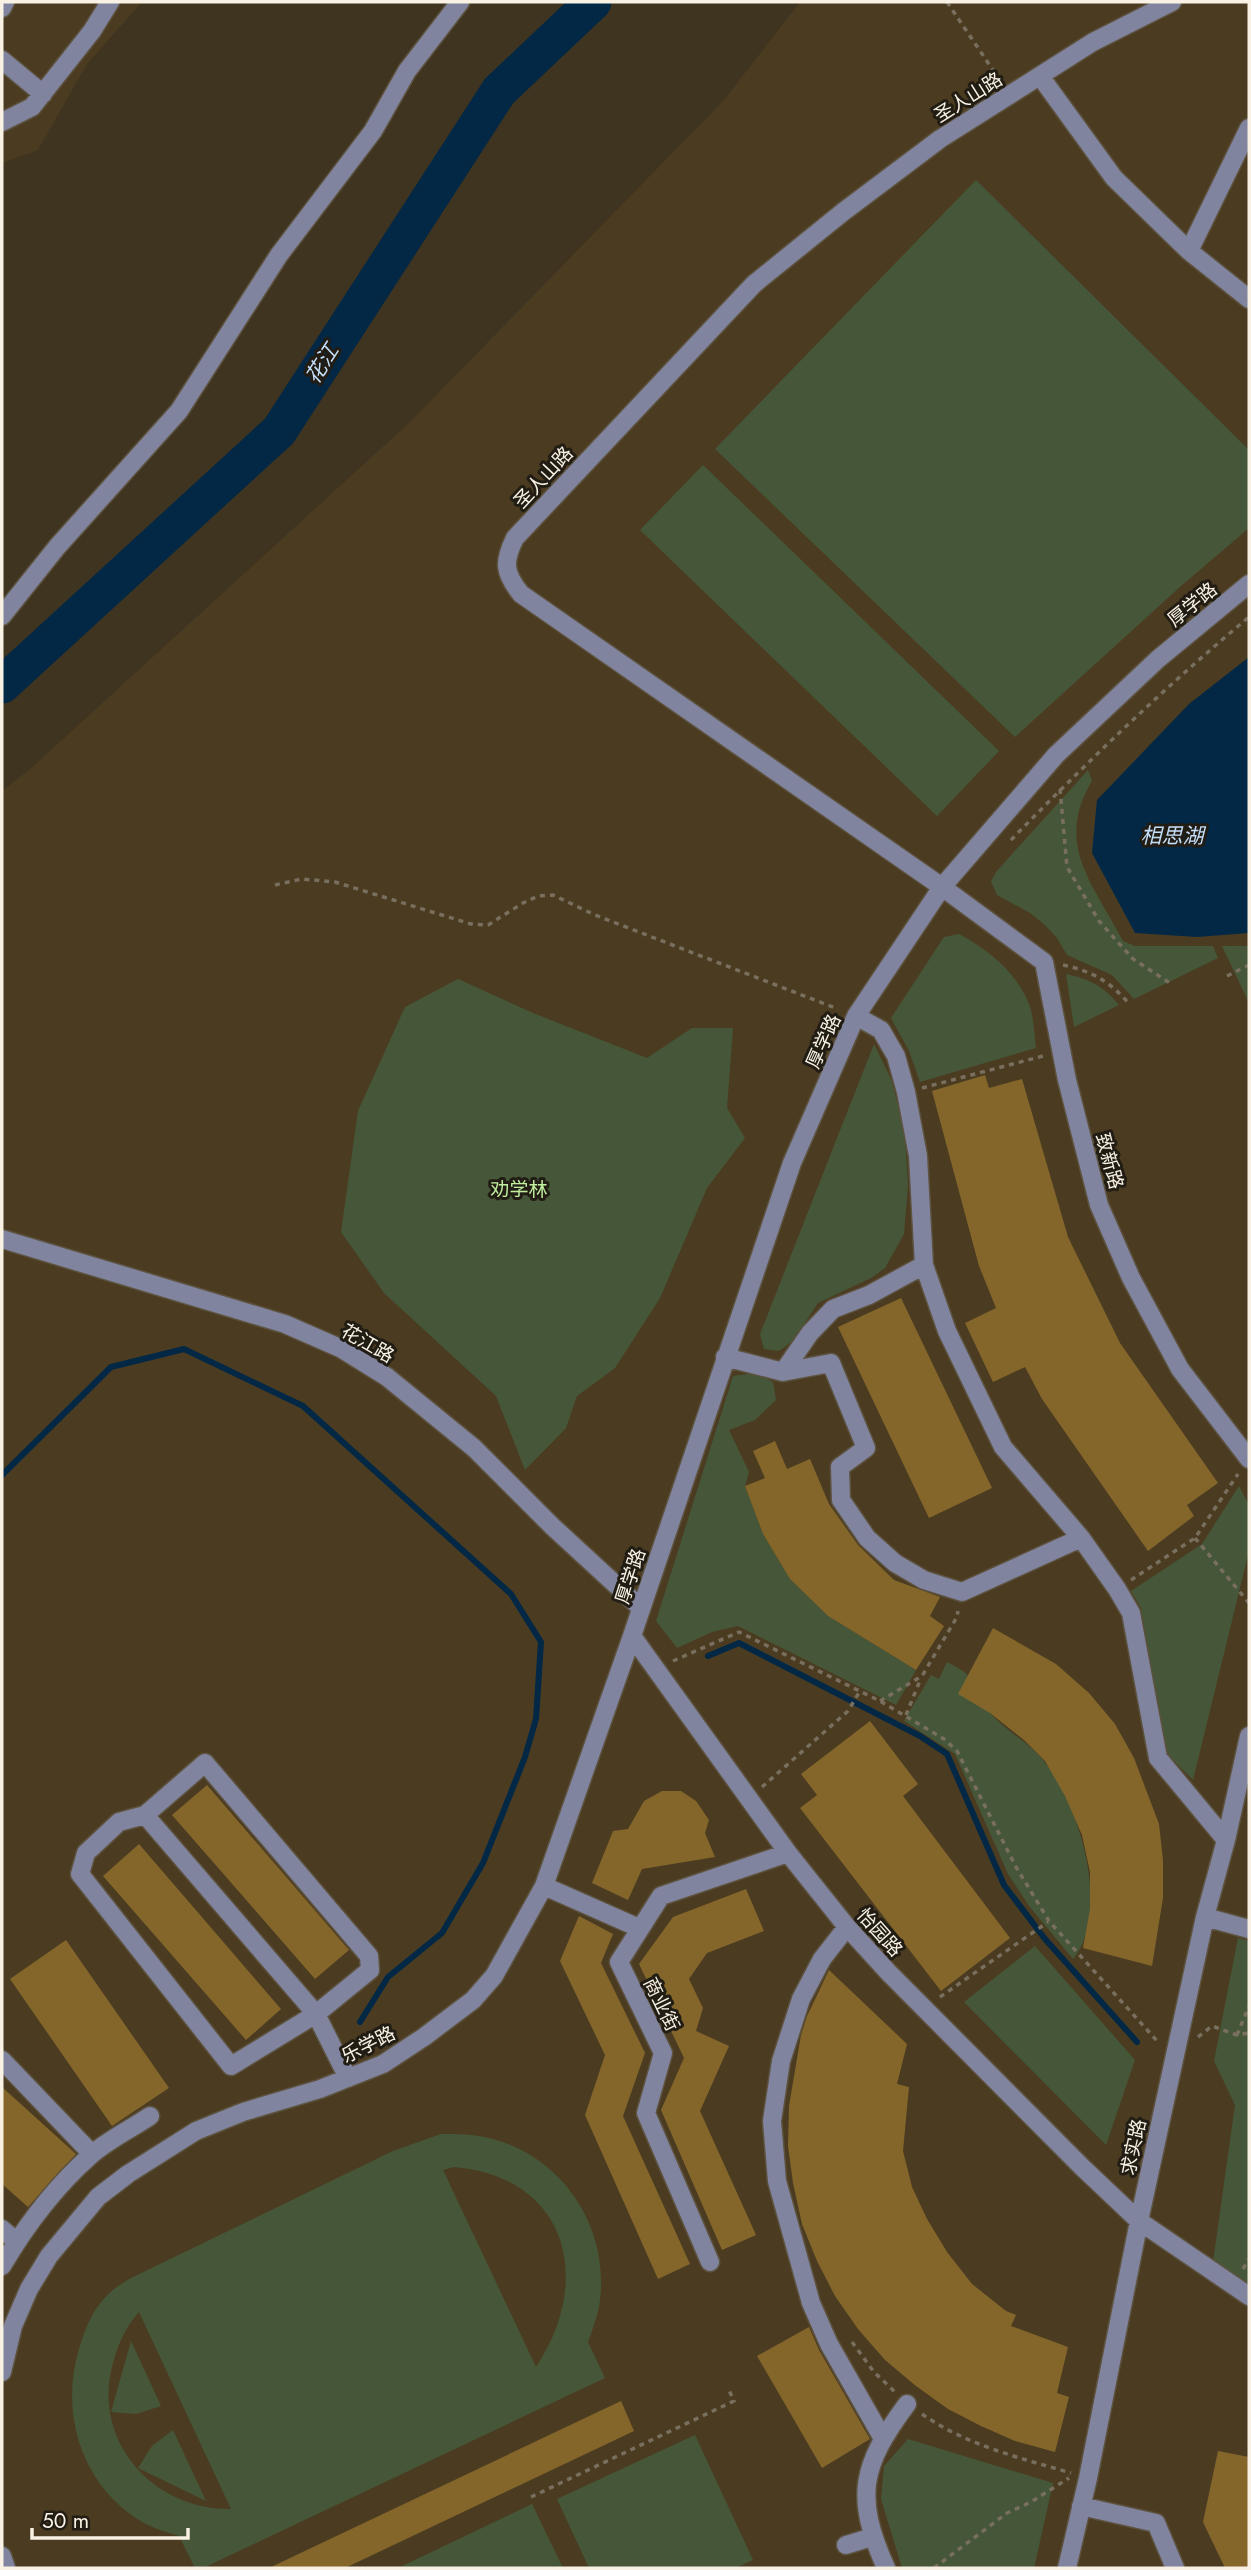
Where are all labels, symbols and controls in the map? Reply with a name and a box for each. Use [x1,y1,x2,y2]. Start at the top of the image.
street label: 圣人山路 [929,66,1008,129]
water label: 花江 [298,337,347,390]
street label: 圣人山路 [508,440,579,514]
street label: 厚学路 [1162,576,1223,633]
water label: 相思湖 [1141,821,1206,851]
street label: 厚学路 [800,1010,847,1073]
street label: 致新路 [1089,1130,1130,1192]
park label: 劝学林 [490,1176,548,1203]
street label: 花江路 [336,1317,399,1369]
street label: 厚学路 [609,1545,652,1607]
street label: 怡园路 [851,1902,909,1963]
street label: 商业街 [637,1973,686,2036]
street label: 乐学路 [337,2019,400,2069]
street label: 求实路 [1114,2116,1153,2178]
scale bar [32,2496,187,2540]
text: 50 m [42,2506,89,2536]

